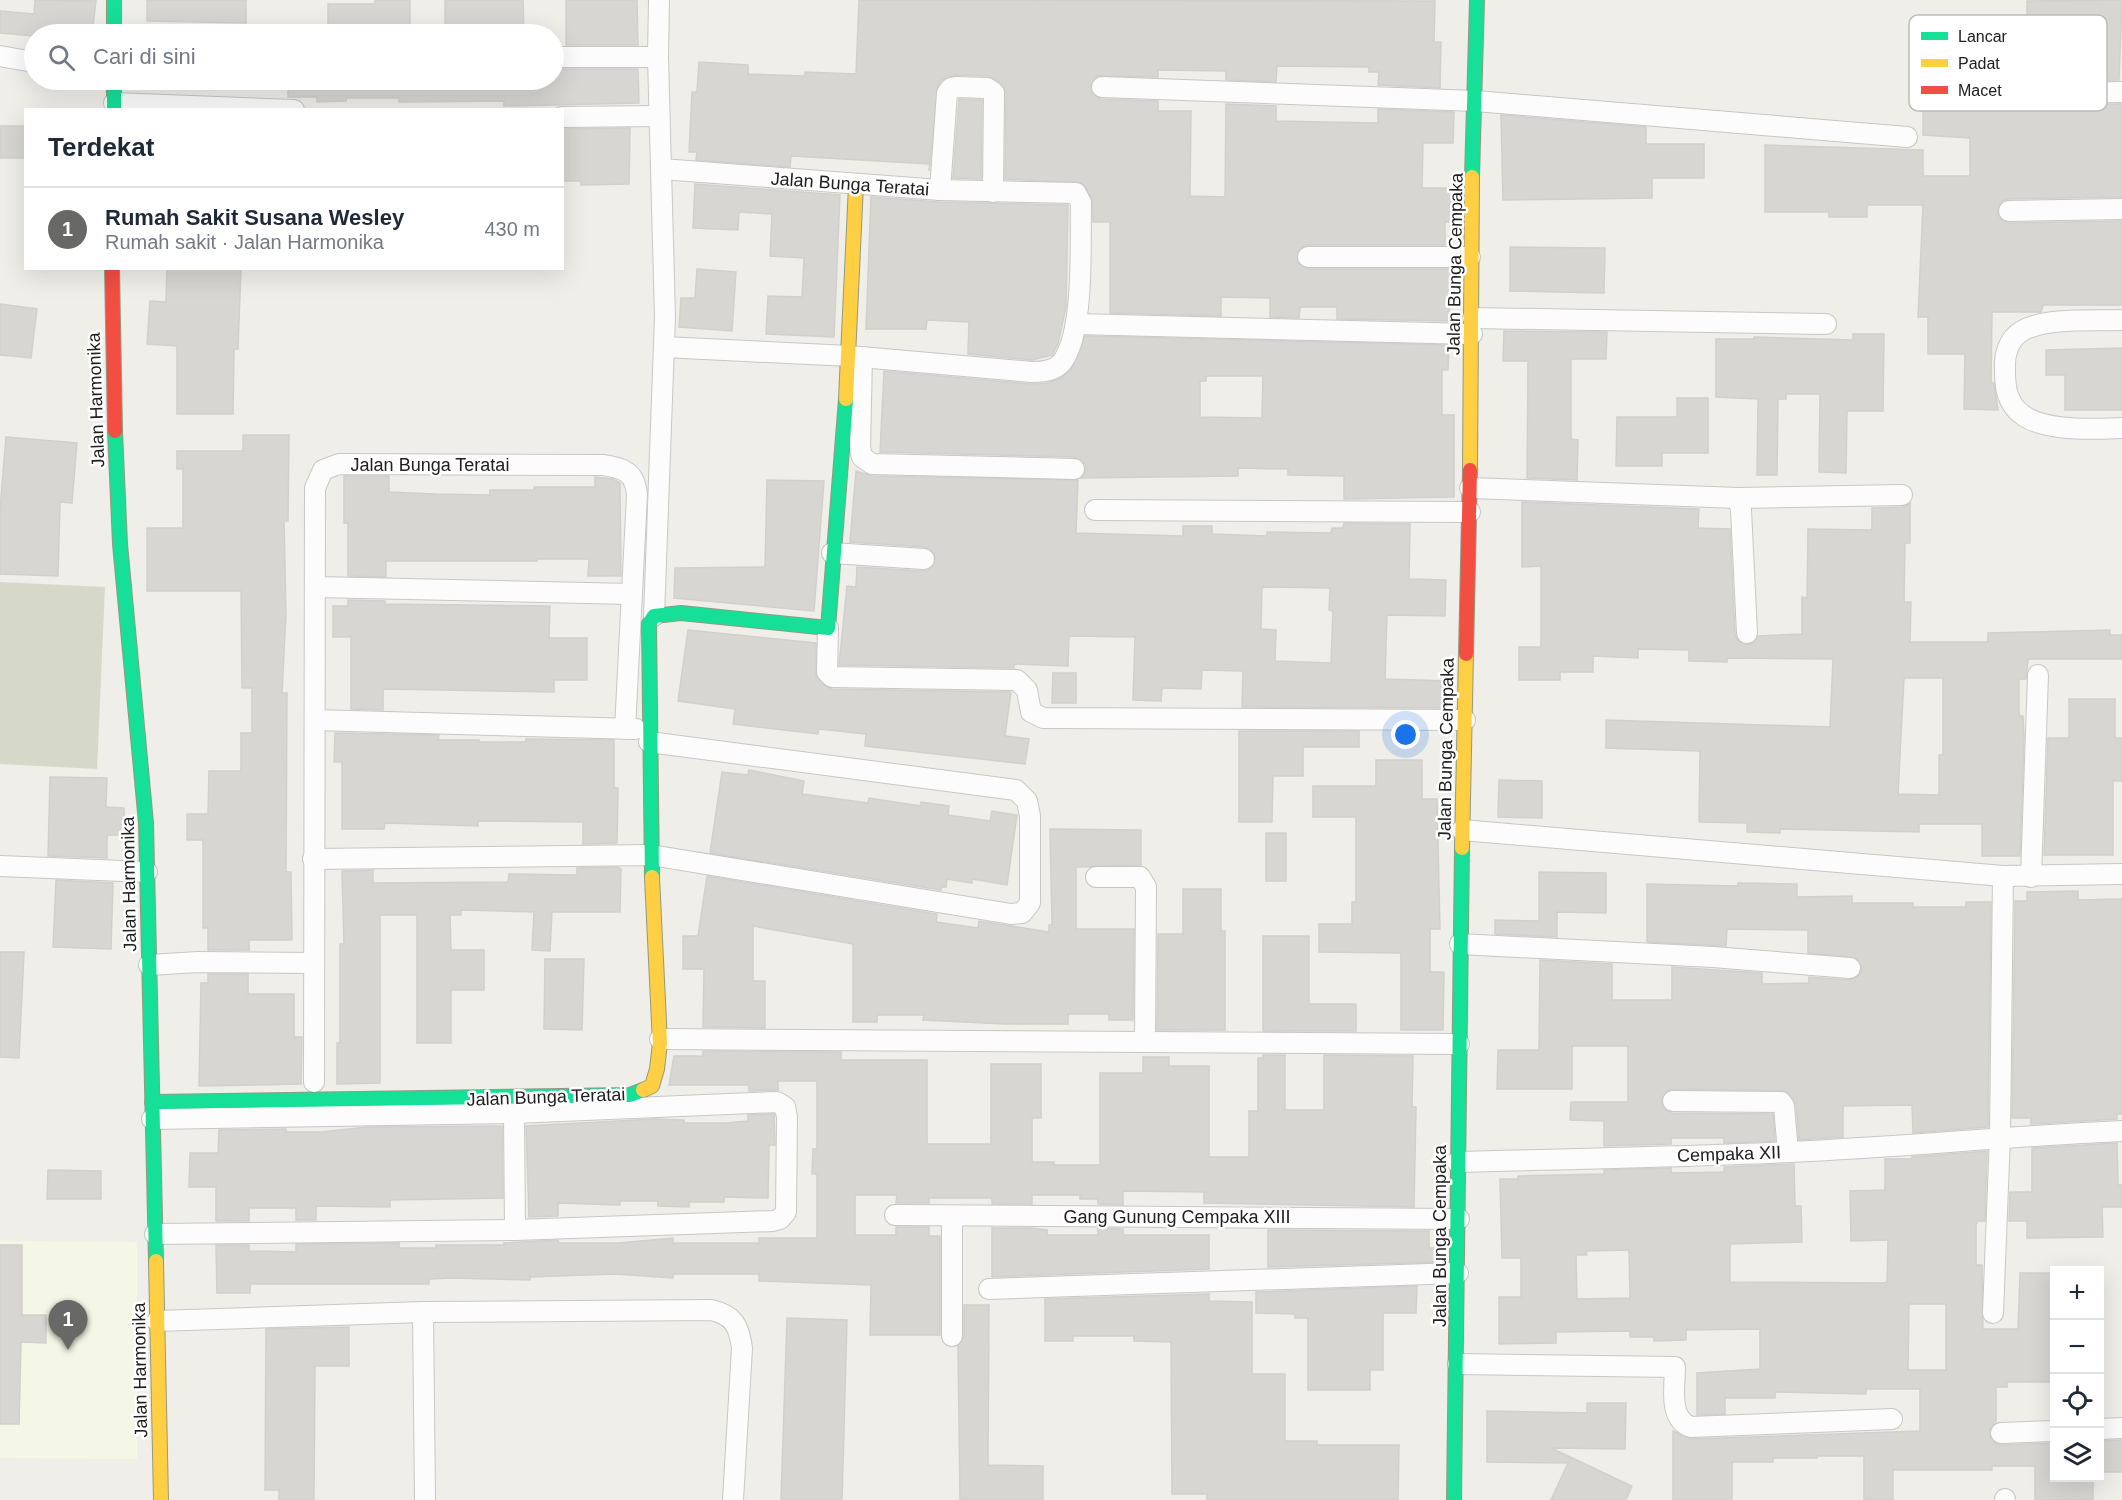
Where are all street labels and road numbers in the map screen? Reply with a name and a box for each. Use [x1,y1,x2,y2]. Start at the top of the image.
street label: Jalan Bunga Teratai [770,168,930,200]
street label: Jalan Bunga Cempaka [1443,172,1467,355]
street label: Jalan Harmonika [84,331,108,468]
street label: Jalan Bunga Teratai [351,455,509,475]
street label: Jalan Bunga Cempaka [1434,657,1458,840]
street label: Jalan Harmonika [118,815,140,952]
street label: Jalan Bunga Teratai [466,1084,626,1110]
street label: Cempaka XII [1677,1142,1781,1166]
street label: Jalan Bunga Cempaka [1430,1144,1450,1327]
street label: Gang Gunung Cempaka XIII [1063,1207,1291,1227]
street label: Jalan Harmonika [129,1301,151,1438]

